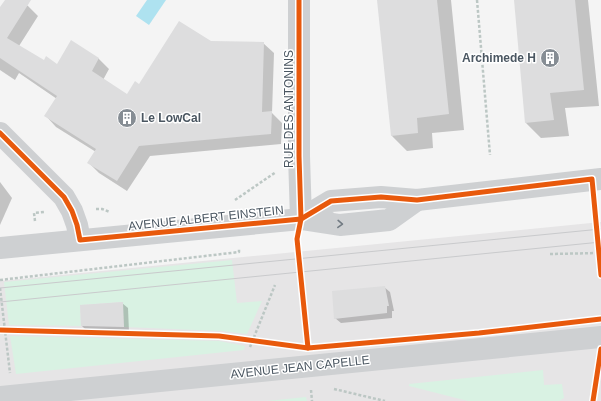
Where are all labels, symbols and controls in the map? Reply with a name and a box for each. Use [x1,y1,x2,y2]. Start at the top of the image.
building icon: Archimede H [539,47,561,69]
street label: RUE DES ANTONINS [282,50,296,168]
place label: Archimede H [462,51,536,65]
building icon: Le LowCal [116,107,138,129]
place label: Le LowCal [141,111,201,125]
street label: AVENUE ALBERT EINSTEIN [128,203,284,233]
one-way arrow [337,219,343,228]
street label: AVENUE JEAN CAPELLE [230,353,370,381]

